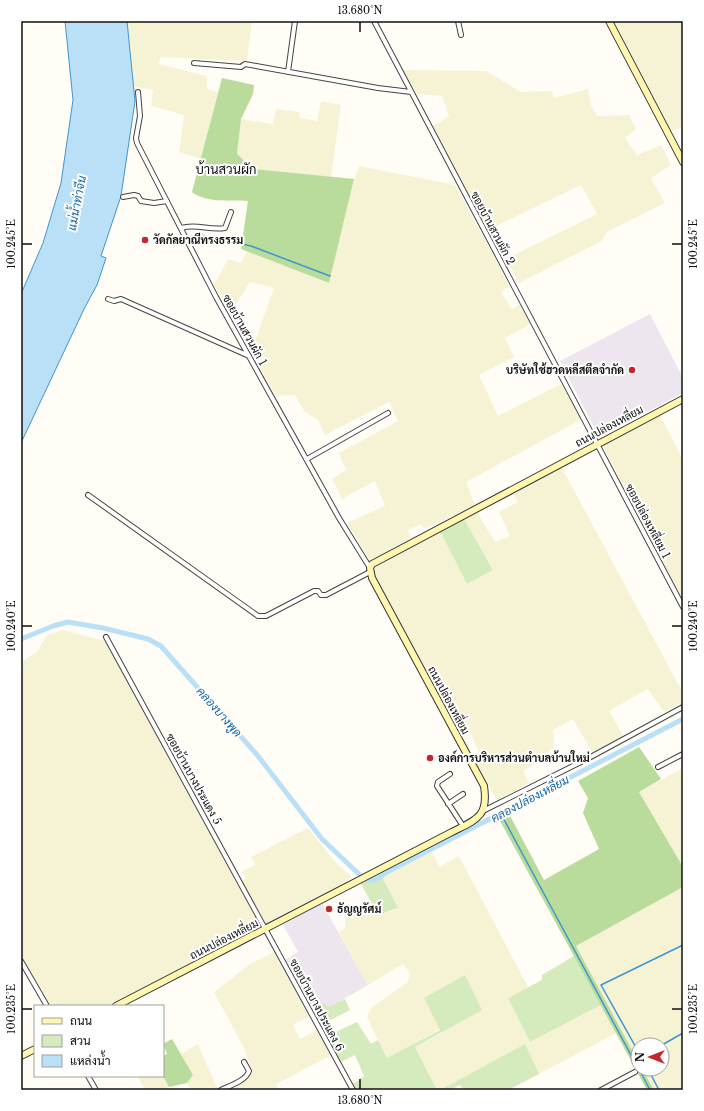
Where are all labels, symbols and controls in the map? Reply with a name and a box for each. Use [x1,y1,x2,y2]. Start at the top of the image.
text: 13.680°N [337,4,383,17]
district label: บ้านสวนผัก [195,160,257,178]
water label: แม่น้ำท่าจีน [61,173,89,232]
street label: ซอยบ้านสวนผัก 2 [468,189,518,267]
text: 100.245°E [5,219,18,269]
text: 100.245°E [687,219,700,269]
place label: วัดกัลยาณีทรงธรรม [153,232,243,247]
marker: วัดกัลยาณีทรงธรรม [140,235,150,245]
street label: ซอยบ้านสวนผัก 1 [220,292,270,368]
place label: บริษัทใช้ฮวดหลีสตีลจำกัด [506,362,624,377]
marker: บริษัทใช้ฮวดหลีสตีลจำกัด [627,365,637,375]
street label: ถนนปล่องเหลี่ยม [571,399,646,450]
street label: ซอยปล่องเหลี่ยม 1 [622,479,677,561]
text: 100.240°E [5,600,18,652]
text: 100.240°E [687,600,700,652]
street label: ถนนปล่องเหลี่ยม [425,662,476,737]
water label: คลองบางพูด [193,684,245,740]
street label: ซอยบ้านบางประแดง 5 [163,731,225,827]
place label: องค์การบริหารส่วนตำบลบ้านใหม่ [438,750,590,765]
marker: องค์การบริหารส่วนตำบลบ้านใหม่ [425,753,435,763]
water label: คลองปล่องเหลี่ยม [487,769,572,825]
place label: ธัญญรัศม์ [337,901,382,916]
marker: ธัญญรัศม์ [324,904,334,914]
street label: ถนนปล่องเหลี่ยม [185,912,261,962]
street label: ซอยบ้านบางประแดง 6 [287,956,347,1054]
text: 100.235°E [5,984,18,1034]
text: 100.235°E [687,984,700,1034]
legend [34,1005,164,1077]
text: ถนน [70,1013,93,1028]
text: สวน [70,1033,91,1048]
north arrow [630,1037,670,1077]
text: แหล่งน้ำ [70,1050,110,1068]
text: N [633,1051,647,1062]
text: 13.680°N [337,1094,383,1107]

